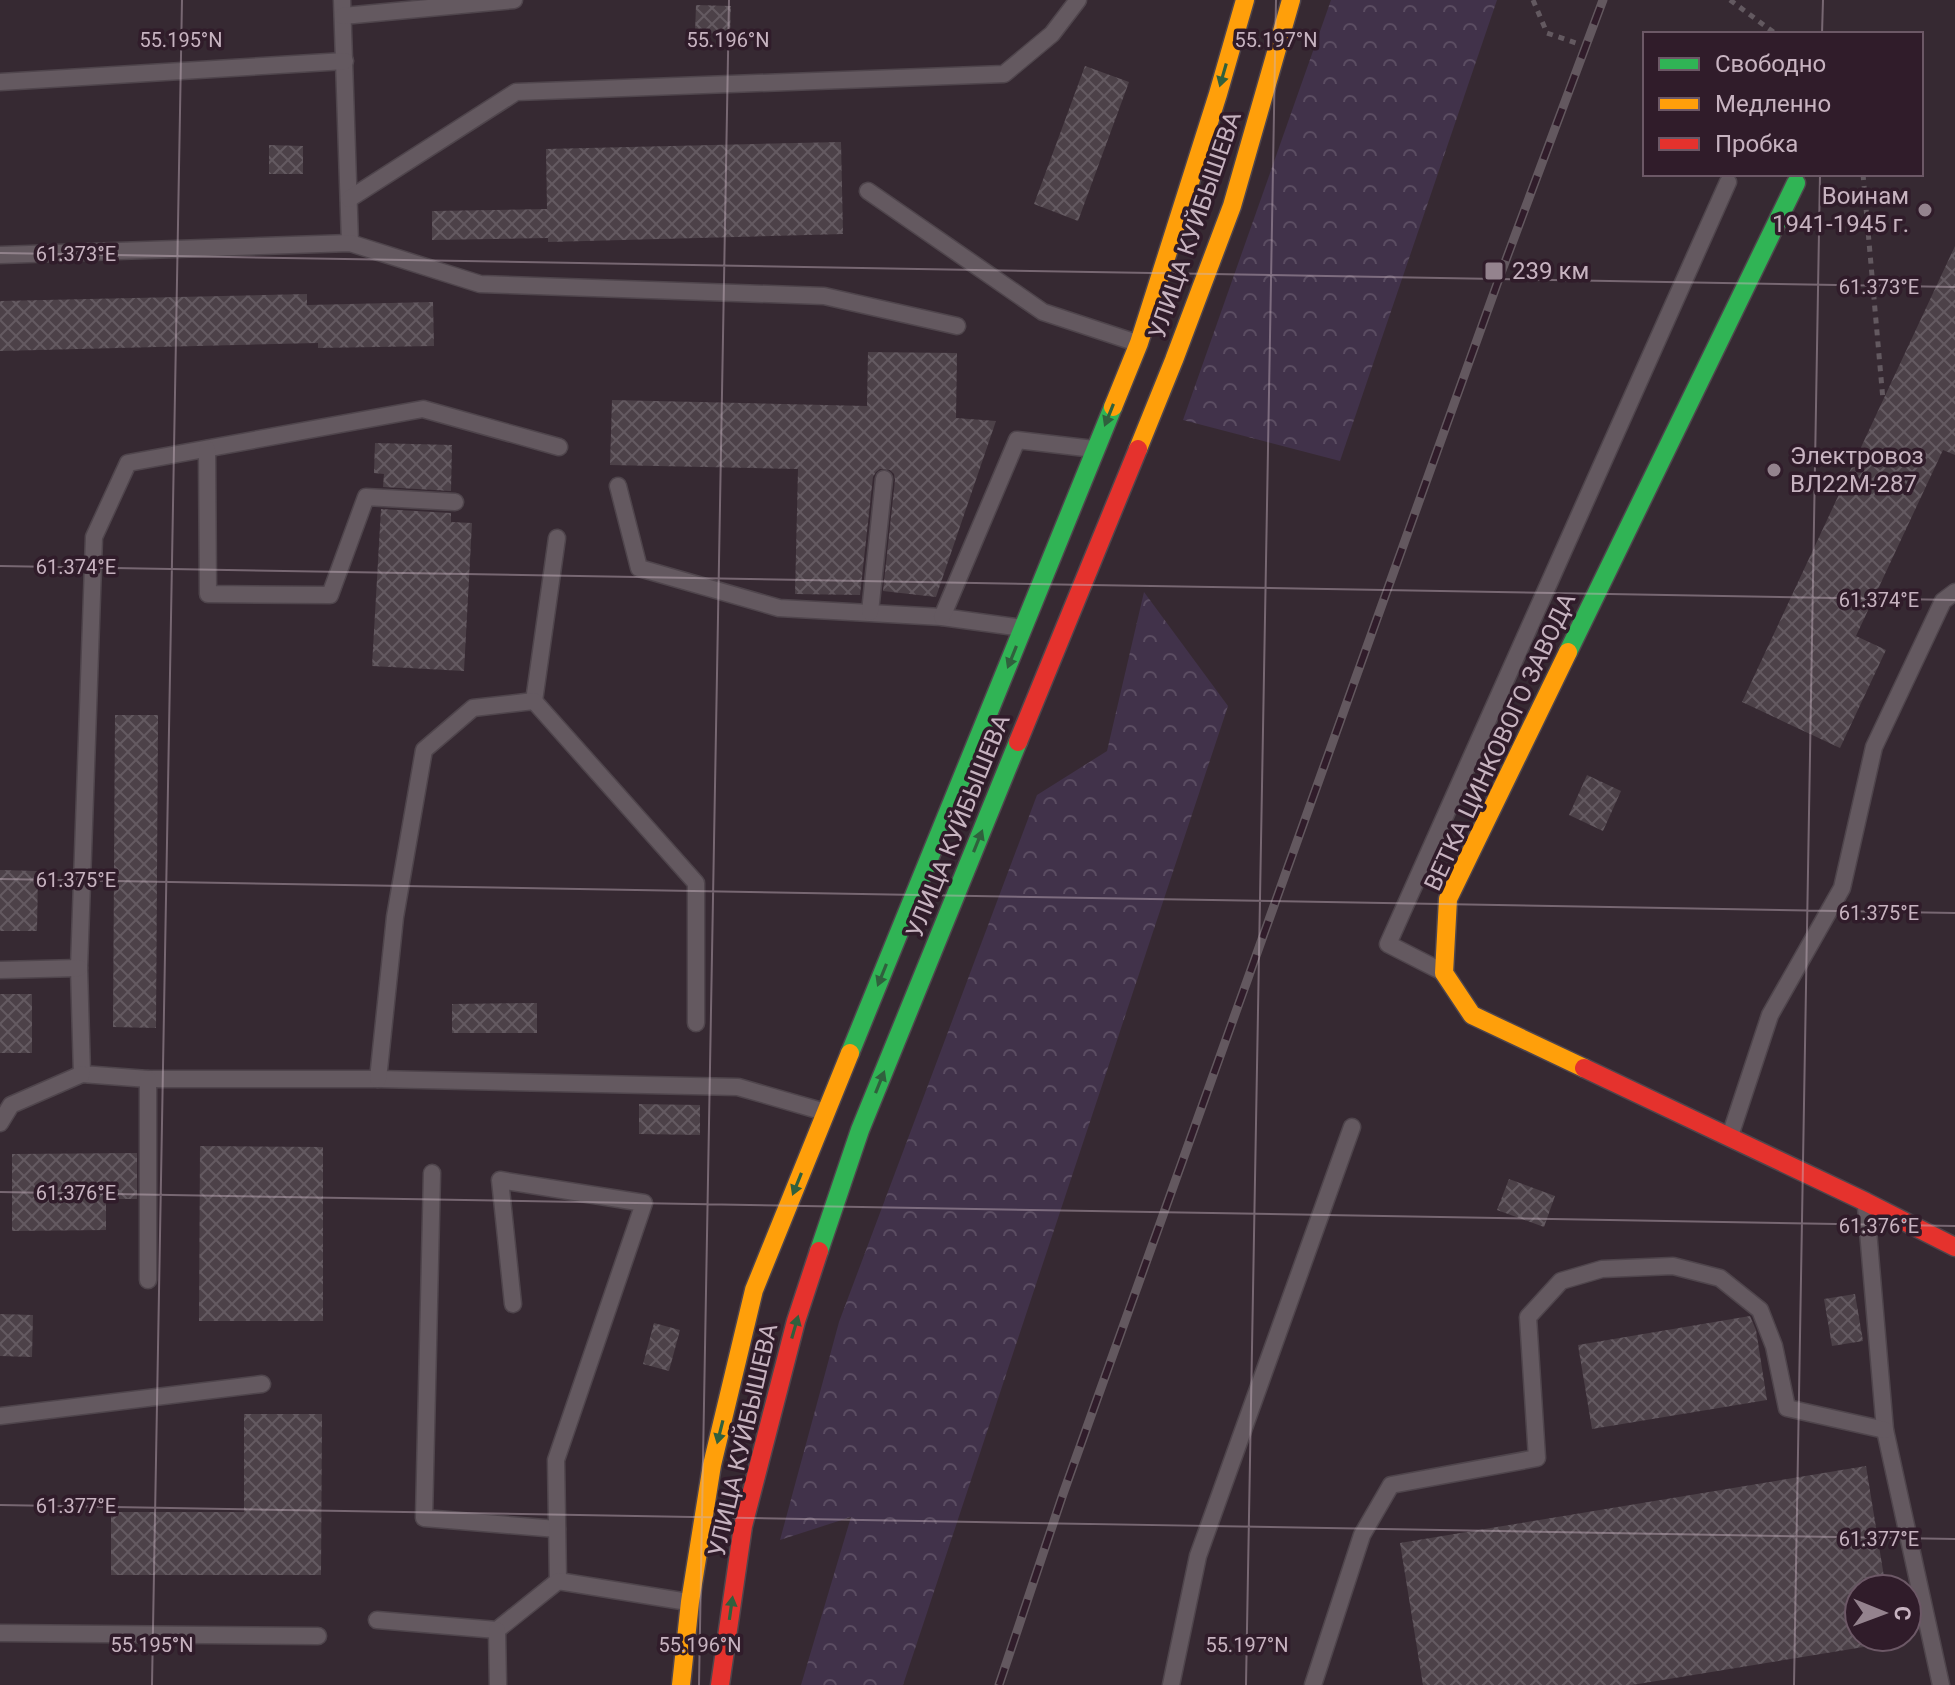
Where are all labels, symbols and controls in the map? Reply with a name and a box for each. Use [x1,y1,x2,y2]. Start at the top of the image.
text: 55.195°N [139,28,223,52]
text: 55.196°N [686,28,770,52]
text: 55.197°N [1234,28,1318,52]
legend [1643,32,1923,176]
text: Свободно [1715,50,1826,78]
one-way arrow [1216,63,1229,87]
text: Медленно [1715,90,1831,118]
street label: УЛИЦА КУЙБЫШЕВА [1143,107,1247,342]
text: Пробка [1715,130,1798,158]
place label: Воинам 1941-1945 г. [1772,182,1909,238]
marker: Воинам 1941-1945 г. [1916,201,1934,219]
text: 61.373°E [36,242,116,266]
place label: 239 км [1512,257,1589,285]
marker: 239 км [1483,260,1505,282]
text: 61.373°E [1839,275,1919,299]
one-way arrow [1102,403,1115,427]
place label: Электровоз ВЛ22М-287 [1790,442,1924,498]
marker: Электровоз ВЛ22М-287 [1765,461,1783,479]
text: 61.374°E [36,555,116,579]
text: 61.374°E [1839,588,1919,612]
street label: ВЕТКА ЦИНКОВОГО ЗАВОДА [1419,589,1581,895]
one-way arrow [1005,645,1018,668]
street label: УЛИЦА КУЙБЫШЕВА [900,710,1016,942]
one-way arrow [972,829,985,853]
text: 61.375°E [36,868,116,892]
text: 61.375°E [1839,901,1919,925]
one-way arrow [875,963,888,987]
one-way arrow [874,1070,887,1094]
one-way arrow [790,1172,803,1196]
text: 61.376°E [36,1181,116,1205]
text: 61.376°E [1839,1214,1919,1238]
one-way arrow [789,1315,801,1340]
street label: УЛИЦА КУЙБЫШЕВА [703,1320,784,1559]
one-way arrow [713,1420,726,1445]
text: 61.377°E [36,1494,116,1518]
text: 61.377°E [1839,1527,1919,1551]
north arrow [1843,1573,1923,1653]
one-way arrow [725,1595,738,1620]
text: С [1890,1606,1915,1621]
text: 55.195°N [110,1633,194,1657]
text: 55.196°N [658,1633,742,1657]
text: 55.197°N [1205,1633,1289,1657]

